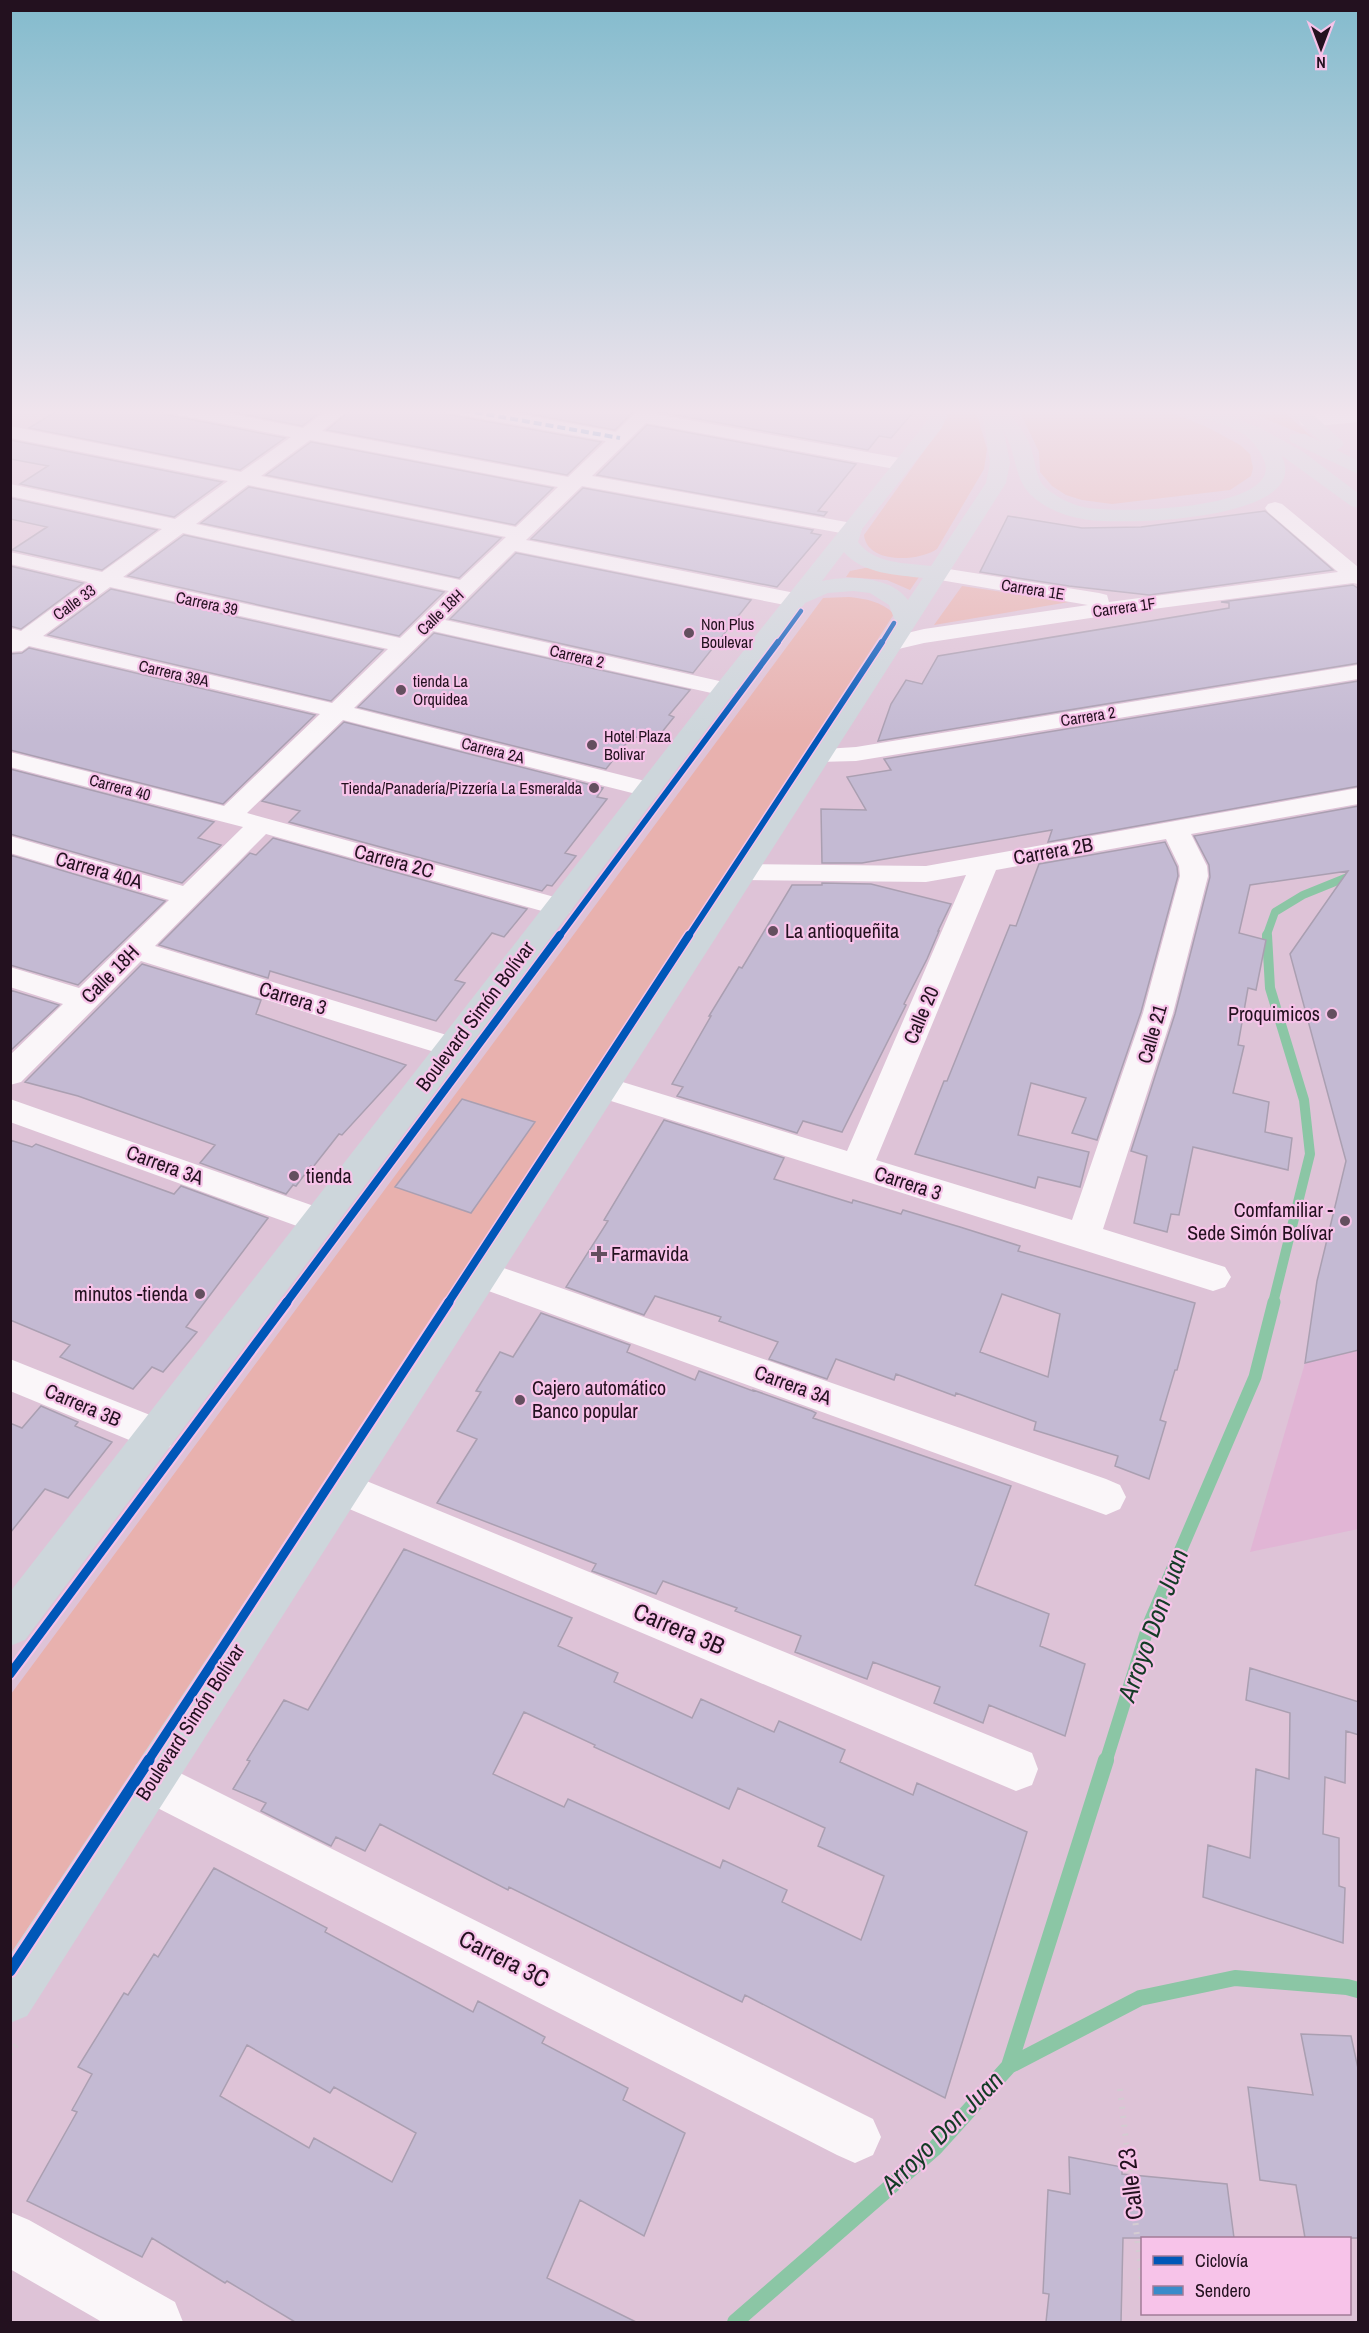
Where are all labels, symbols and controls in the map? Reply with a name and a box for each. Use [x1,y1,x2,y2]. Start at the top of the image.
north arrow [1291,18,1351,78]
text: N [1316,52,1326,74]
street label: Carrera 1E [1000,573,1066,605]
street label: Calle 33 [48,579,100,625]
street label: Calle 18H [412,584,468,640]
street label: Carrera 39 [174,586,240,620]
street label: Carrera 1F [1091,592,1157,622]
place label: Non Plus Boulevar [701,613,754,653]
marker: Non Plus Boulevar [682,626,696,640]
street label: Carrera 2 [548,639,606,673]
street label: Carrera 39A [137,654,212,692]
place label: tienda La Orquidea [413,670,468,710]
marker: tienda La Orquidea [394,683,408,697]
street label: Carrera 2 [1059,701,1117,731]
place label: Hotel Plaza Bolivar [604,725,672,765]
street label: Carrera 2A [459,732,527,768]
marker: Hotel Plaza Bolivar [585,738,599,752]
street label: Carrera 40 [87,768,153,806]
place label: Tienda/Panadería/Pizzería La Esmeralda [341,777,583,799]
marker: Tienda/Panadería/Pizzería La Esmeralda [587,781,601,795]
street label: Carrera 2B [1011,830,1095,871]
street label: Carrera 2C [351,837,437,884]
street label: Carrera 40A [52,844,146,895]
place label: La antioqueñita [785,917,899,944]
marker: La antioqueñita [766,924,780,938]
street label: Boulevard Simón Bolívar [409,935,540,1096]
street label: Calle 18H [75,939,145,1009]
street label: Carrera 3 [256,974,330,1021]
street label: Calle 20 [896,982,945,1048]
place label: Proquimicos [1228,1000,1320,1027]
street label: Calle 21 [1130,1001,1173,1067]
marker: Proquimicos [1325,1007,1339,1021]
street label: Carrera 3A [123,1138,208,1191]
street label: Carrera 3 [871,1159,945,1206]
place label: tienda [306,1162,352,1189]
marker: tienda [287,1169,301,1183]
place label: Comfamiliar - Sede Simón Bolívar [1187,1196,1334,1246]
marker: Comfamiliar - Sede Simón Bolívar [1338,1214,1352,1228]
place label: Farmavida [611,1240,689,1267]
marker: Farmavida [592,1247,606,1261]
place label: minutos -tienda [74,1280,188,1307]
marker: minutos -tienda [193,1287,207,1301]
street label: Carrera 3A [751,1358,836,1411]
place label: Cajero automático Banco popular [532,1374,666,1424]
street label: Carrera 3B [41,1376,125,1433]
marker: Cajero automático Banco popular [513,1393,527,1407]
water label: Arroyo Don Juan [1108,1544,1196,1707]
street label: Carrera 3B [629,1595,730,1662]
street label: Boulevard Simón Bolívar [129,1638,251,1805]
street label: Carrera 3C [454,1922,555,1994]
water label: Arroyo Don Juan [872,2063,1011,2201]
street label: Calle 23 [1110,2146,1150,2222]
legend [1141,2237,1351,2315]
text: Ciclovía [1195,2248,1248,2273]
text: Sendero [1195,2278,1251,2303]

